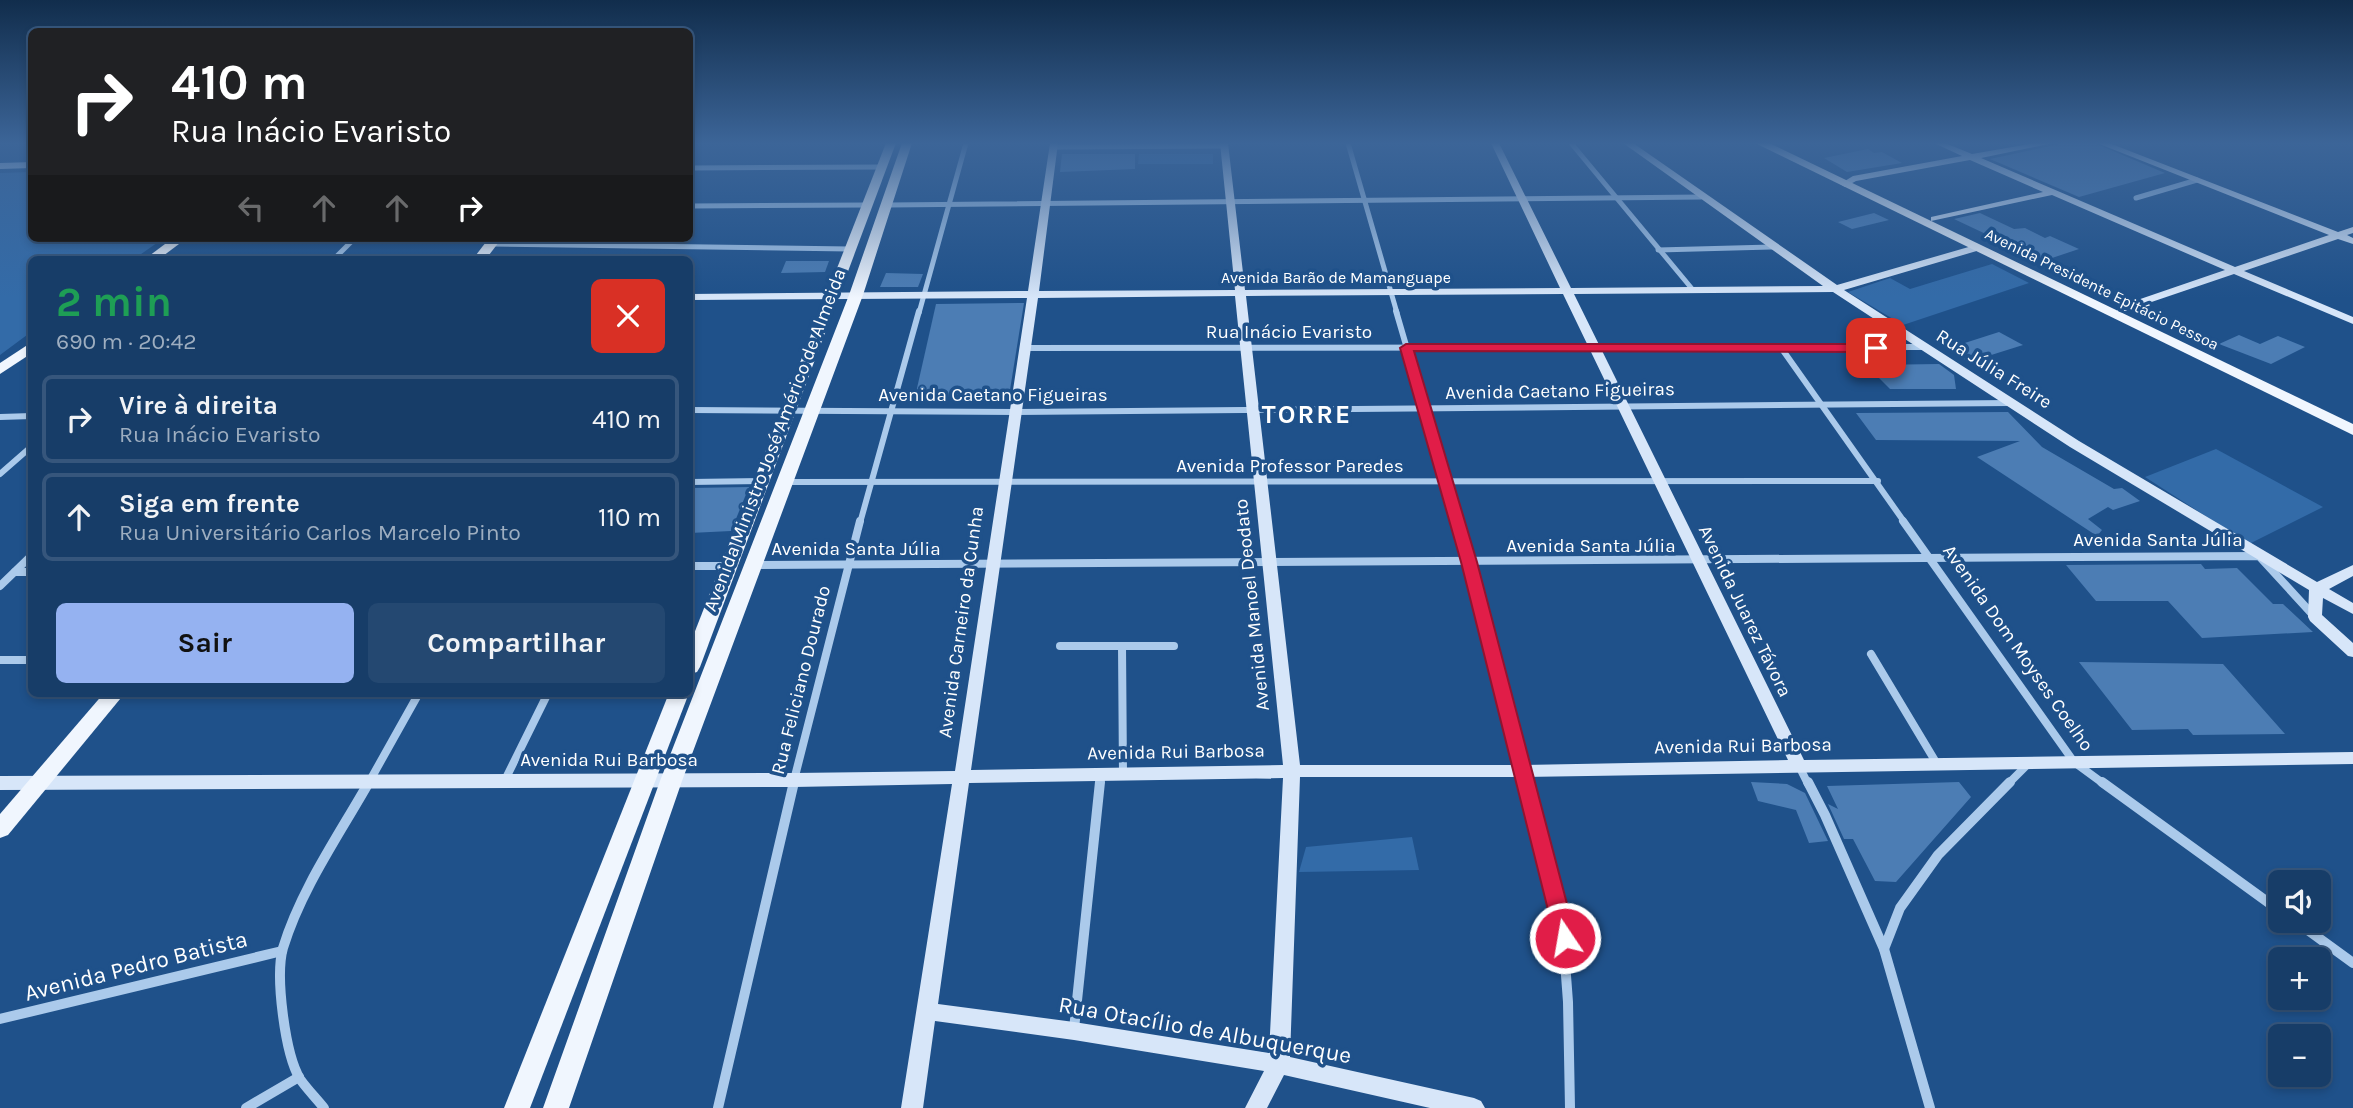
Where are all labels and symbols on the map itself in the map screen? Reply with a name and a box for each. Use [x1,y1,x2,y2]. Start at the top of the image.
street label: Avenida Presidente Epitácio Pessoa [1982,224,2222,354]
street label: Avenida Ministro José Américo de Almeida [699,265,851,615]
street label: Avenida Barão de Mamanguape [1221,268,1451,287]
pin [1846,318,1906,378]
street label: Rua Inácio Evaristo [1206,321,1372,343]
street label: Rua Júlia Freire [1932,325,2056,413]
street label: Avenida Caetano Figueiras [1445,378,1675,404]
street label: Avenida Caetano Figueiras [878,384,1108,406]
district label: TORRE [1262,399,1352,430]
street label: Avenida Professor Paredes [1176,455,1404,477]
street label: Avenida Manoel Deodato [1230,498,1274,712]
street label: Avenida Carneiro da Cunha [934,505,988,739]
street label: Avenida Juarez Távora [1694,521,1796,701]
street label: Avenida Santa Júlia [2073,529,2243,551]
street label: Avenida Santa Júlia [1506,535,1676,557]
street label: Avenida Santa Júlia [771,538,941,560]
street label: Avenida Dom Moyses Coelho [1938,541,2098,755]
street label: Rua Feliciano Dourado [767,583,835,777]
street label: Avenida Rui Barbosa [1654,733,1832,759]
street label: Avenida Rui Barbosa [1087,739,1265,765]
street label: Avenida Rui Barbosa [520,749,698,771]
position arrow [1528,901,1602,975]
street label: Avenida Pedro Batista [22,925,250,1007]
street label: Rua Otacílio de Albuquerque [1056,991,1354,1069]

